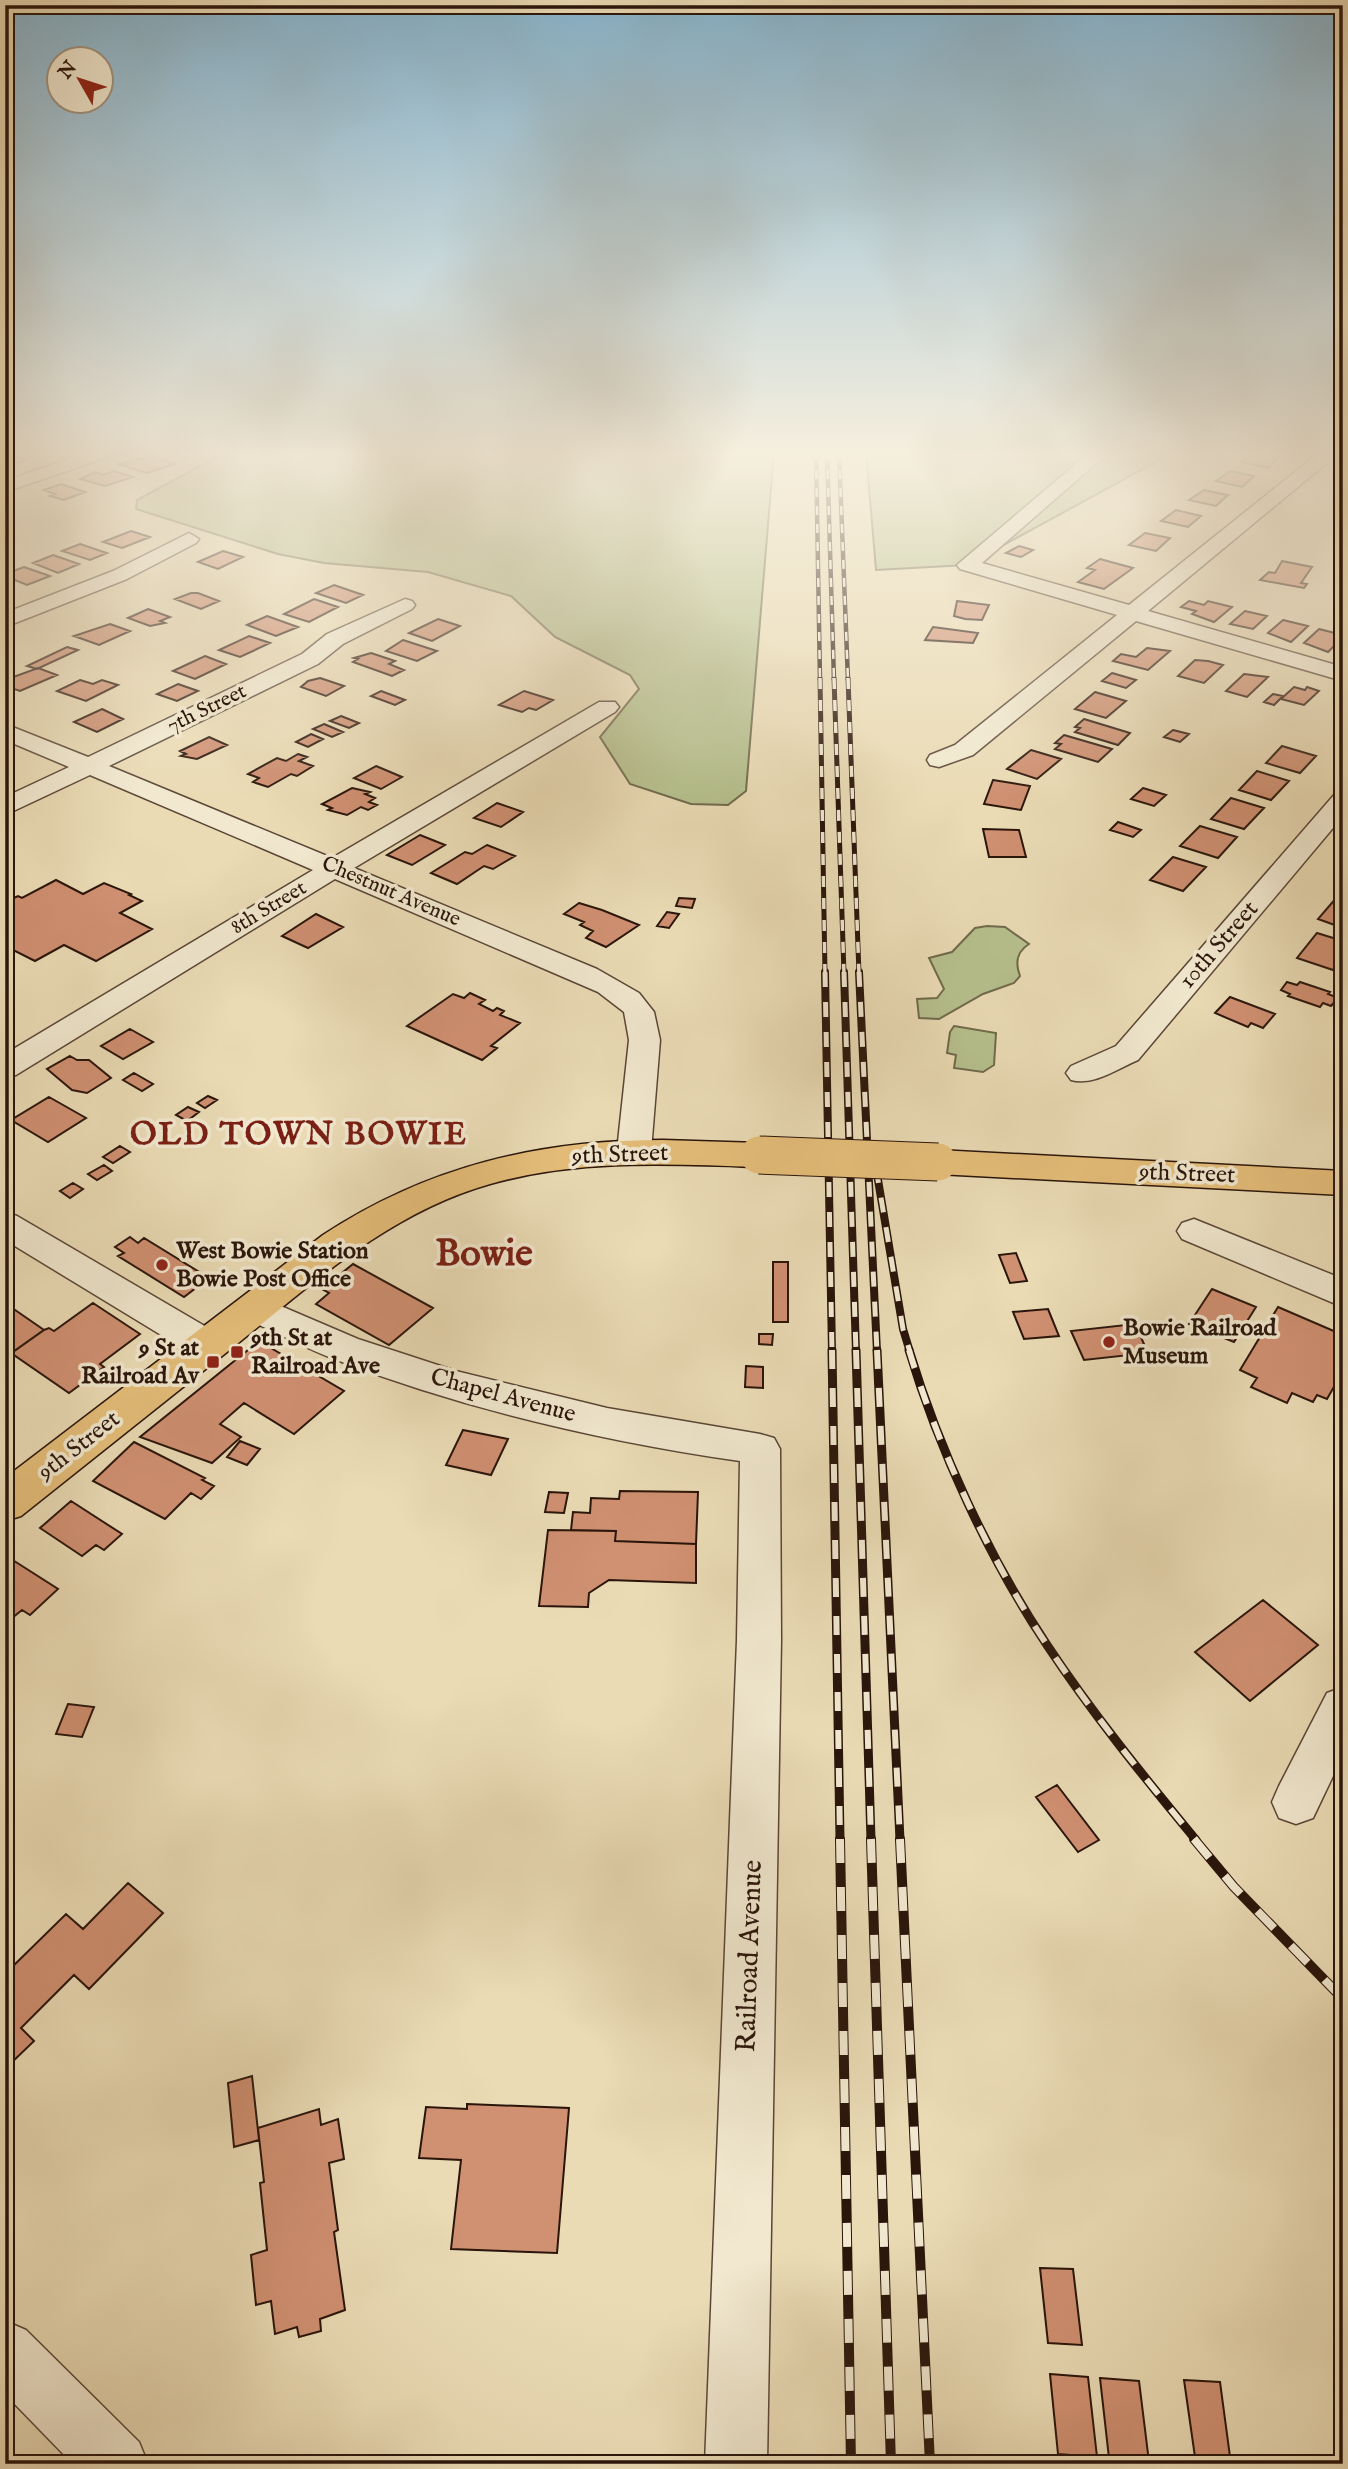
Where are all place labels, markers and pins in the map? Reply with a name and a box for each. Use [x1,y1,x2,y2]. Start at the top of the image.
place label: West Bowie Station Bowie Post Office [175,1236,369,1295]
marker: West Bowie Station Bowie Post Office [154,1257,170,1273]
place label: Bowie Railroad Museum [1123,1313,1278,1372]
place label: 9th St at Railroad Ave [250,1323,380,1382]
place label: 9 St at Railroad Av [81,1333,200,1392]
marker: Bowie Railroad Museum [1101,1334,1117,1350]
marker: 9th St at Railroad Ave [229,1344,245,1360]
marker: 9 St at Railroad Av [205,1354,221,1370]

